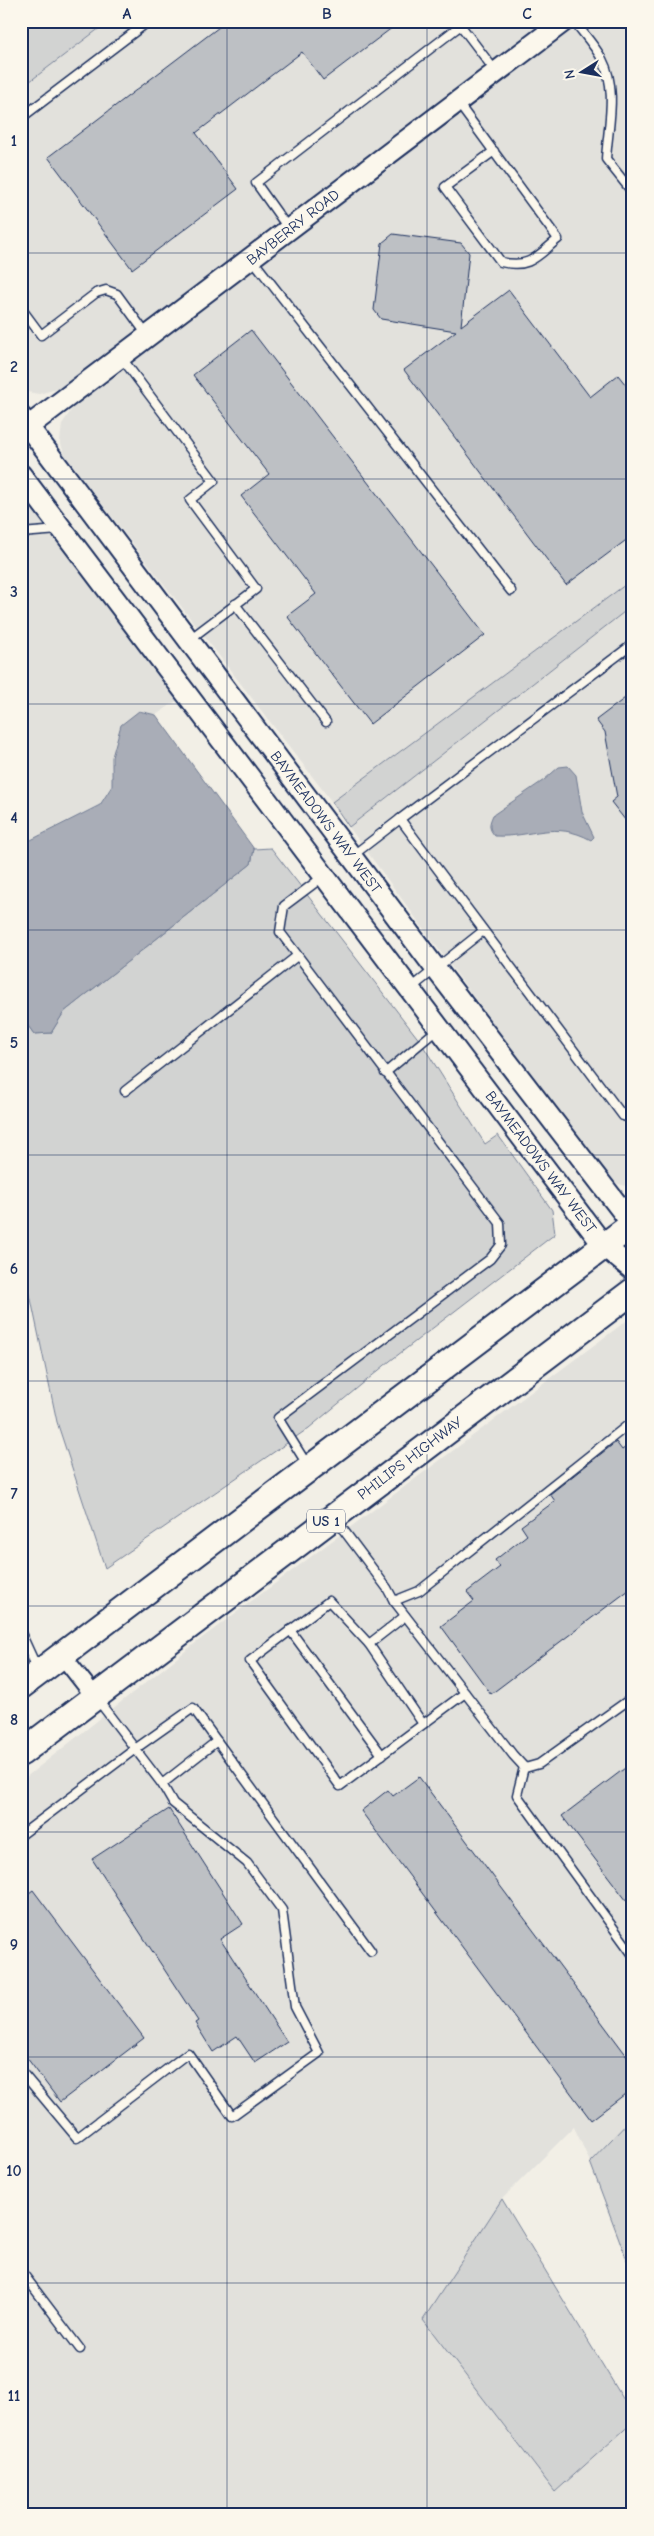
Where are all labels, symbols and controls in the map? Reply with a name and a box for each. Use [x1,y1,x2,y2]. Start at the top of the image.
text: A [123,5,132,23]
text: B [322,5,332,23]
text: C [522,5,532,23]
north arrow [556,48,606,98]
text: N [561,68,579,80]
text: 1 [11,132,17,150]
street label: BAYBERRY ROAD [243,185,343,269]
text: 2 [10,358,18,376]
text: 3 [10,583,18,601]
street label: BAYMEADOWS WAY WEST [267,747,386,897]
text: 4 [10,809,18,827]
text: 5 [10,1034,18,1052]
street label: BAYMEADOWS WAY WEST [482,1087,601,1237]
text: 6 [10,1260,18,1278]
street label: PHILIPS HIGHWAY [354,1413,466,1503]
text: 7 [10,1485,18,1503]
road number: US 1 [307,1510,345,1532]
text: 8 [10,1711,18,1729]
text: 9 [10,1936,18,1954]
text: 10 [6,2162,22,2180]
text: 11 [8,2387,20,2405]

